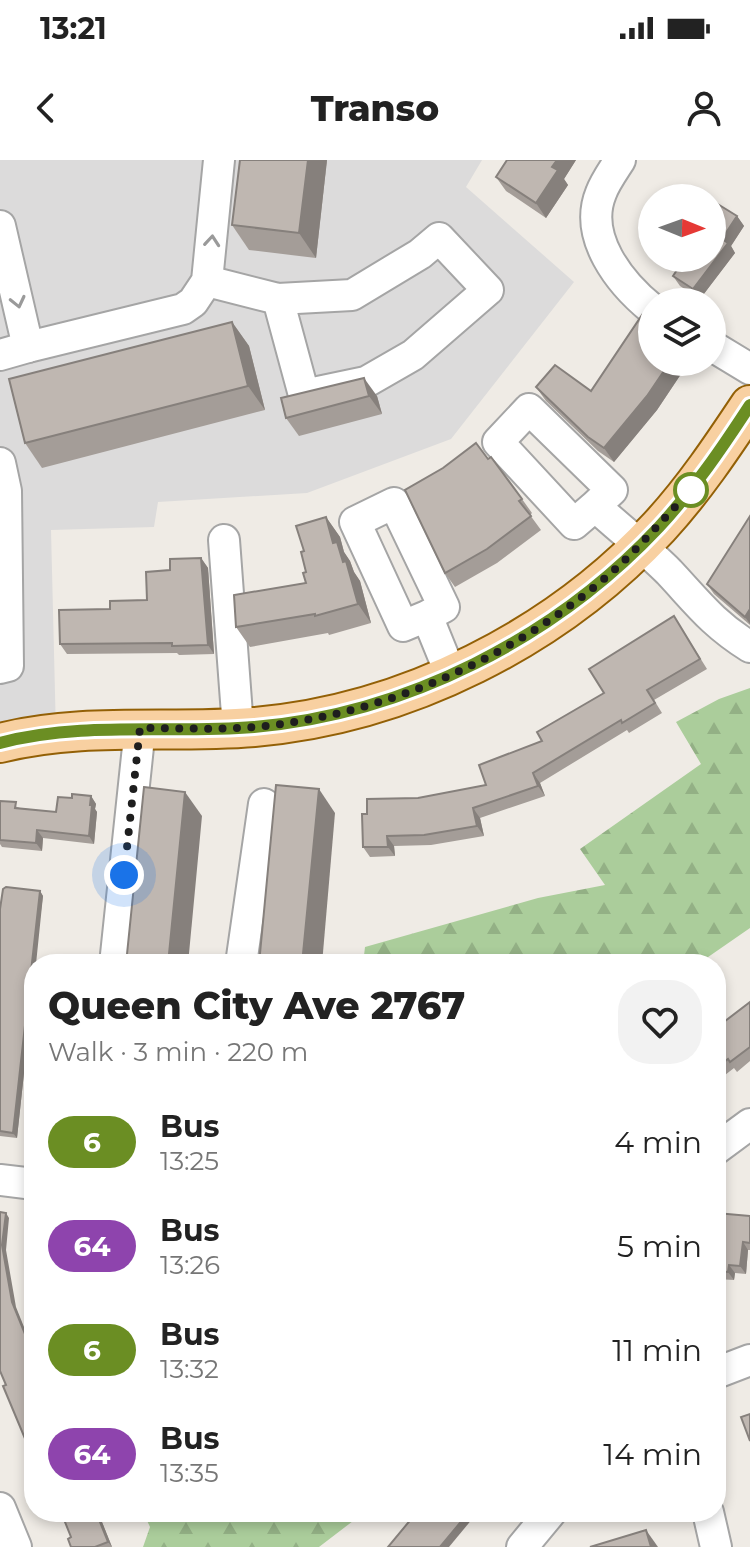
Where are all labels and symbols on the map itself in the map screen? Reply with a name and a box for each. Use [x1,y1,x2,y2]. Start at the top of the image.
north arrow [638,184,726,272]
one-way arrow [203,234,220,247]
one-way arrow [9,295,26,308]
unlabelled marker [674,473,708,507]
your location [104,855,144,895]

